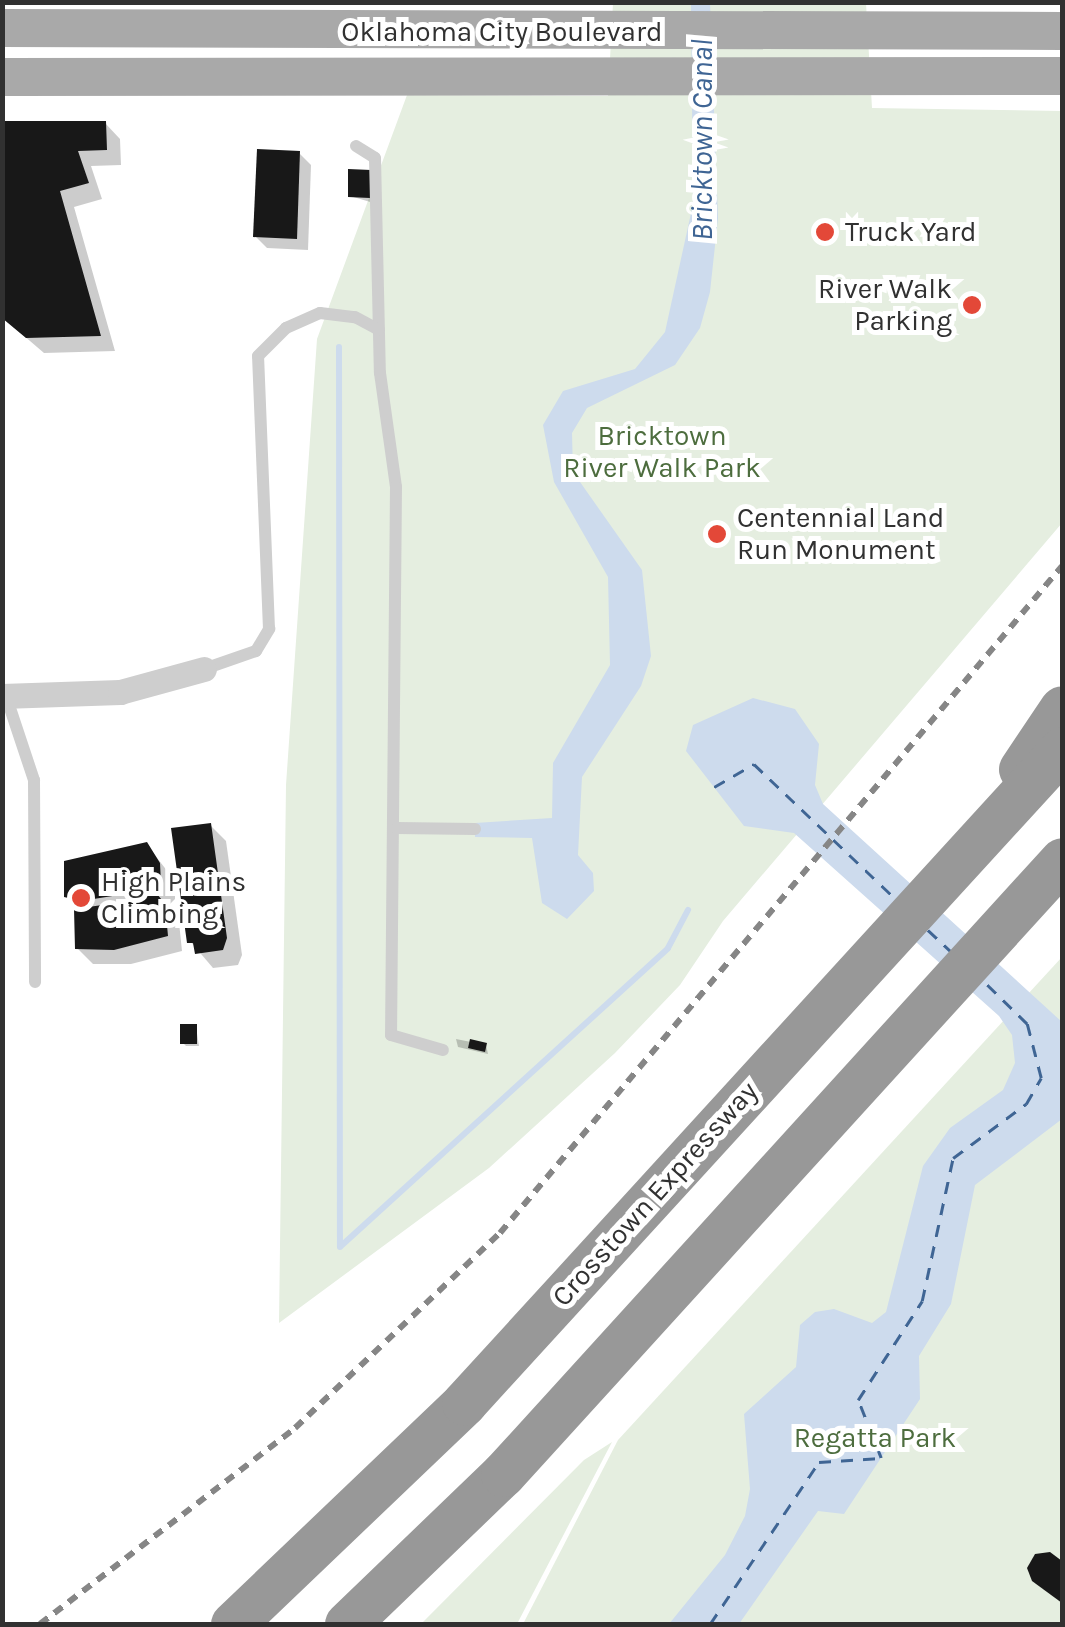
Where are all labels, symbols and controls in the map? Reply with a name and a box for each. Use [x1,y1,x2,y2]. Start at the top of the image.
street label: Oklahoma City Boulevard [341,15,663,49]
water label: Bricktown Canal [684,39,720,241]
place label: Truck Yard [845,215,977,249]
marker: Truck Yard [814,221,836,243]
place label: River Walk Parking [818,272,952,338]
marker: River Walk Parking [961,294,983,316]
park label: Bricktown River Walk Park [563,419,761,485]
place label: Centennial Land Run Monument [737,501,944,567]
marker: Centennial Land Run Monument [706,523,728,545]
place label: High Plains Climbing [101,865,246,931]
marker: High Plains Climbing [70,887,92,909]
street label: Crosstown Expressway [545,1075,765,1313]
park label: Regatta Park [794,1421,956,1455]

